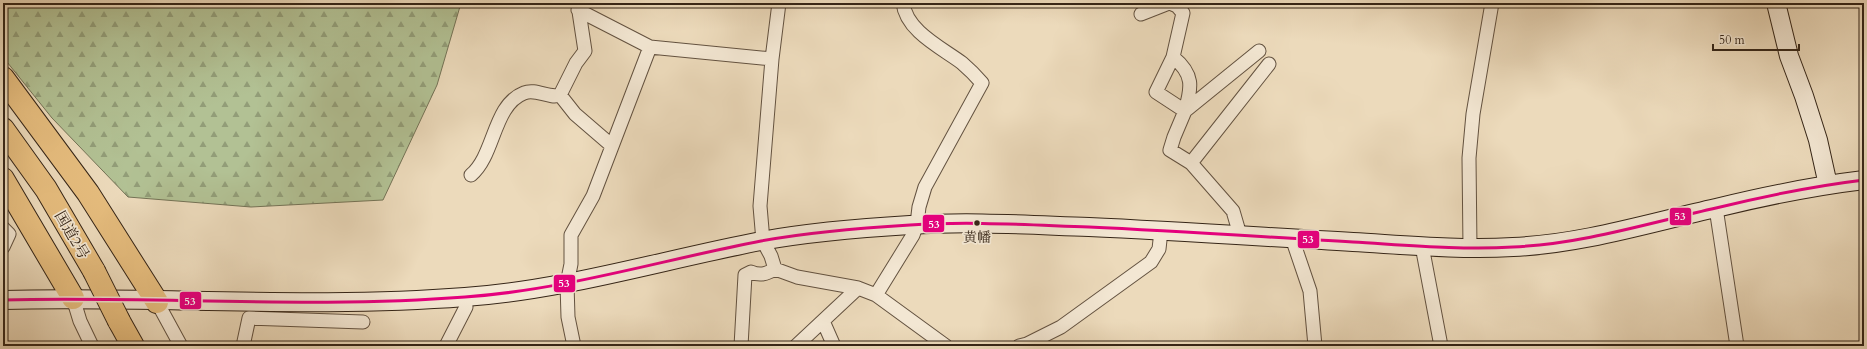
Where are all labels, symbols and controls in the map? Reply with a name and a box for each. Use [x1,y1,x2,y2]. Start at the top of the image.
scale bar [1713,26,1799,52]
text: 50 m [1719,32,1746,48]
street label: 国道2号 [50,207,94,263]
line badge: 53 [1669,207,1692,226]
text: 53 [1674,209,1686,224]
line badge: 53 [922,214,945,233]
text: 53 [928,217,940,232]
marker: 黄幡 [972,218,982,228]
place label: 黄幡 [963,228,991,247]
line badge: 53 [1297,230,1320,249]
text: 53 [1302,232,1314,247]
line badge: 53 [553,274,576,293]
text: 53 [558,276,570,291]
line badge: 53 [179,291,202,310]
text: 53 [184,294,196,309]

